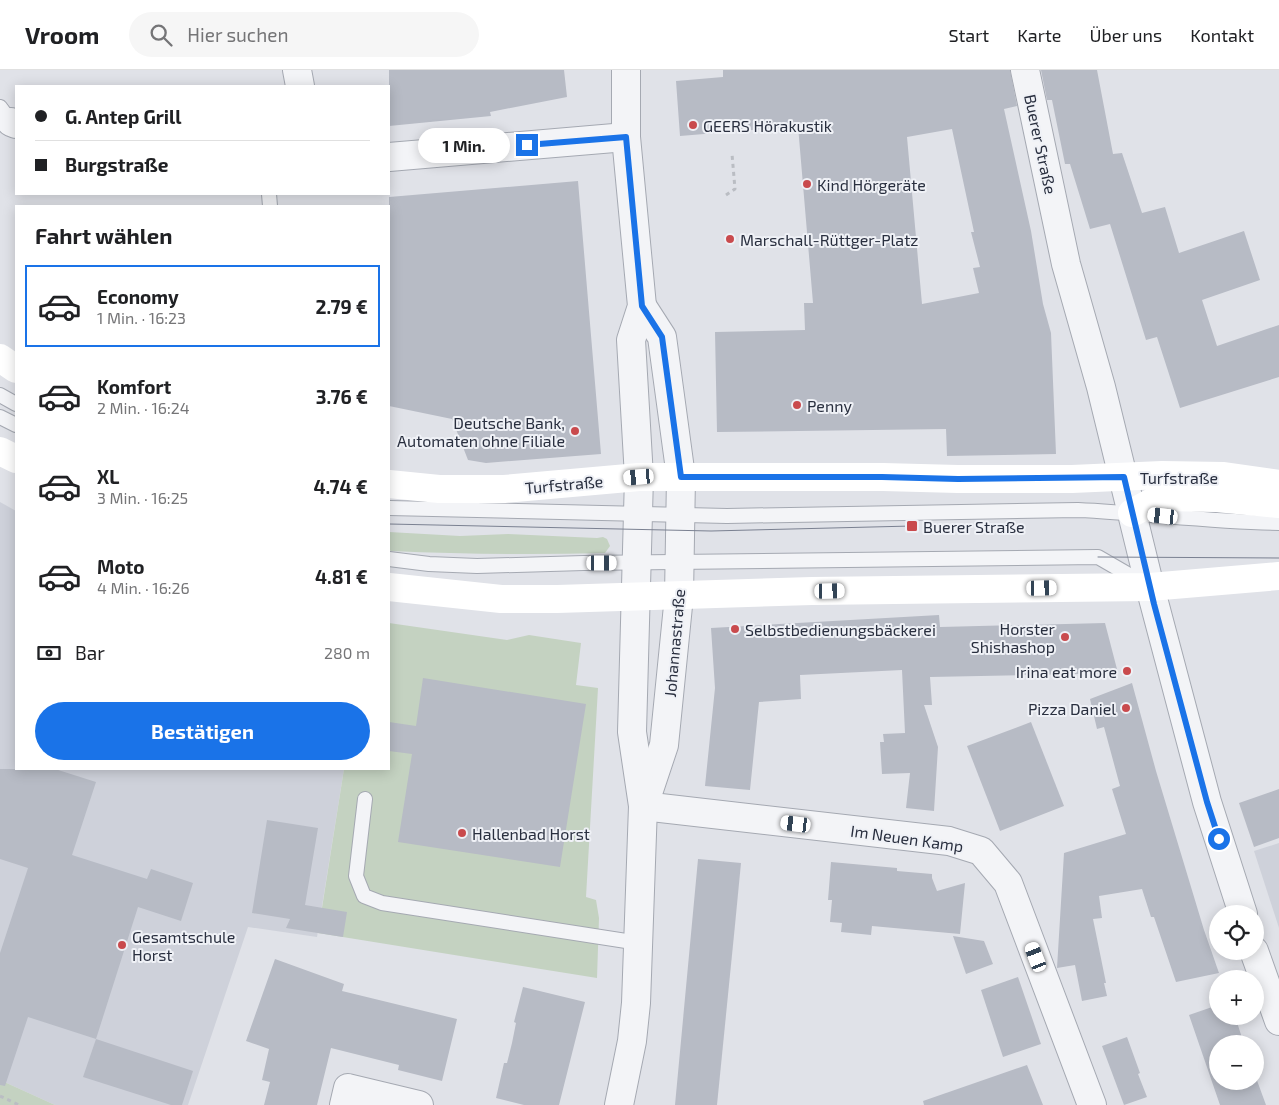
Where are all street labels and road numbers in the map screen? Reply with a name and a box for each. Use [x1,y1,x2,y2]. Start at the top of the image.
street label: Buerer Straße [1021,92,1061,196]
street label: Turfstraße [1140,468,1218,487]
street label: Turfstraße [524,471,604,497]
street label: Johannastraße [660,588,688,698]
street label: Im Neuen Kamp [849,821,965,855]

